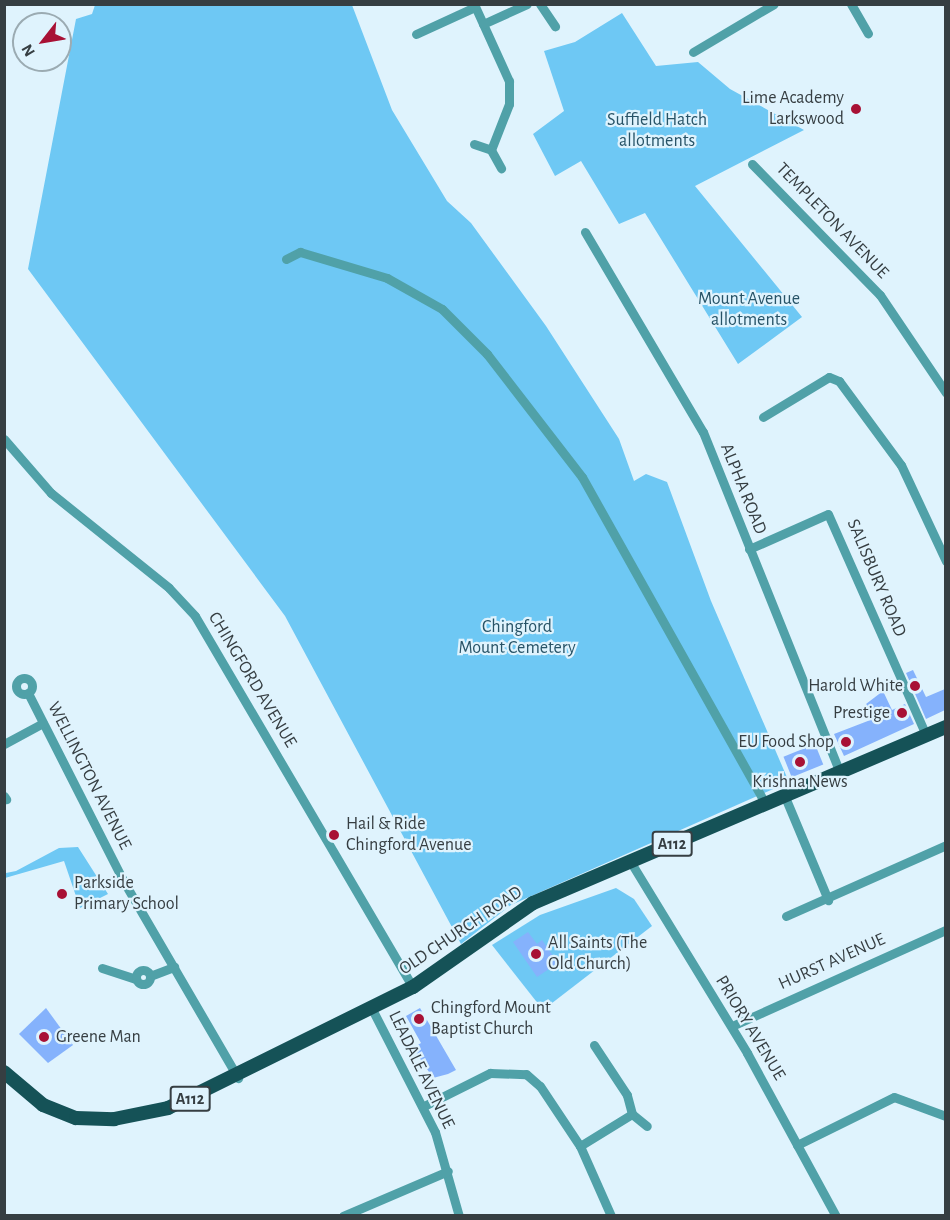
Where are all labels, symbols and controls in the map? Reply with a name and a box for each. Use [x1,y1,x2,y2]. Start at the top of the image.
north arrow [12,12,72,72]
text: N [19,41,38,59]
place label: Lime Academy Larkswood [742,88,844,130]
marker: Lime Academy Larkswood [849,102,863,116]
park label: Suffield Hatch allotments [607,110,707,152]
street label: TEMPLETON AVENUE [771,158,893,284]
park label: Mount Avenue allotments [698,289,800,332]
street label: ALPHA ROAD [715,440,771,538]
street label: SALISBURY ROAD [842,516,910,640]
street label: CHINGFORD AVENUE [203,608,301,752]
park label: Chingford Mount Cemetery [458,617,576,660]
place label: Harold White [808,675,903,697]
marker: Harold White [908,679,922,693]
street label: WELLINGTON AVENUE [42,698,136,854]
place label: Prestige [833,702,890,724]
marker: Prestige [895,706,909,720]
place label: EU Food Shop [738,731,834,753]
marker: EU Food Shop [839,735,853,749]
marker: Krishna News [793,755,807,769]
place label: Krishna News [752,771,848,793]
place label: Hail & Ride Chingford Avenue [346,814,471,856]
marker: Hail & Ride Chingford Avenue [327,828,341,842]
road number: A112 [651,831,693,857]
place label: Parkside Primary School [74,873,179,916]
street label: OLD CHURCH ROAD [395,882,527,980]
marker: Parkside Primary School [55,887,69,901]
street label: HURST AVENUE [775,929,889,995]
place label: All Saints (The Old Church) [548,933,647,976]
marker: All Saints (The Old Church) [529,947,543,961]
street label: PRIORY AVENUE [710,972,790,1084]
place label: Chingford Mount Baptist Church [431,998,551,1040]
street label: LEADALE AVENUE [383,1007,459,1133]
marker: Chingford Mount Baptist Church [412,1012,426,1026]
place label: Greene Man [56,1026,141,1048]
marker: Greene Man [37,1030,51,1044]
road number: A112 [169,1086,211,1112]

